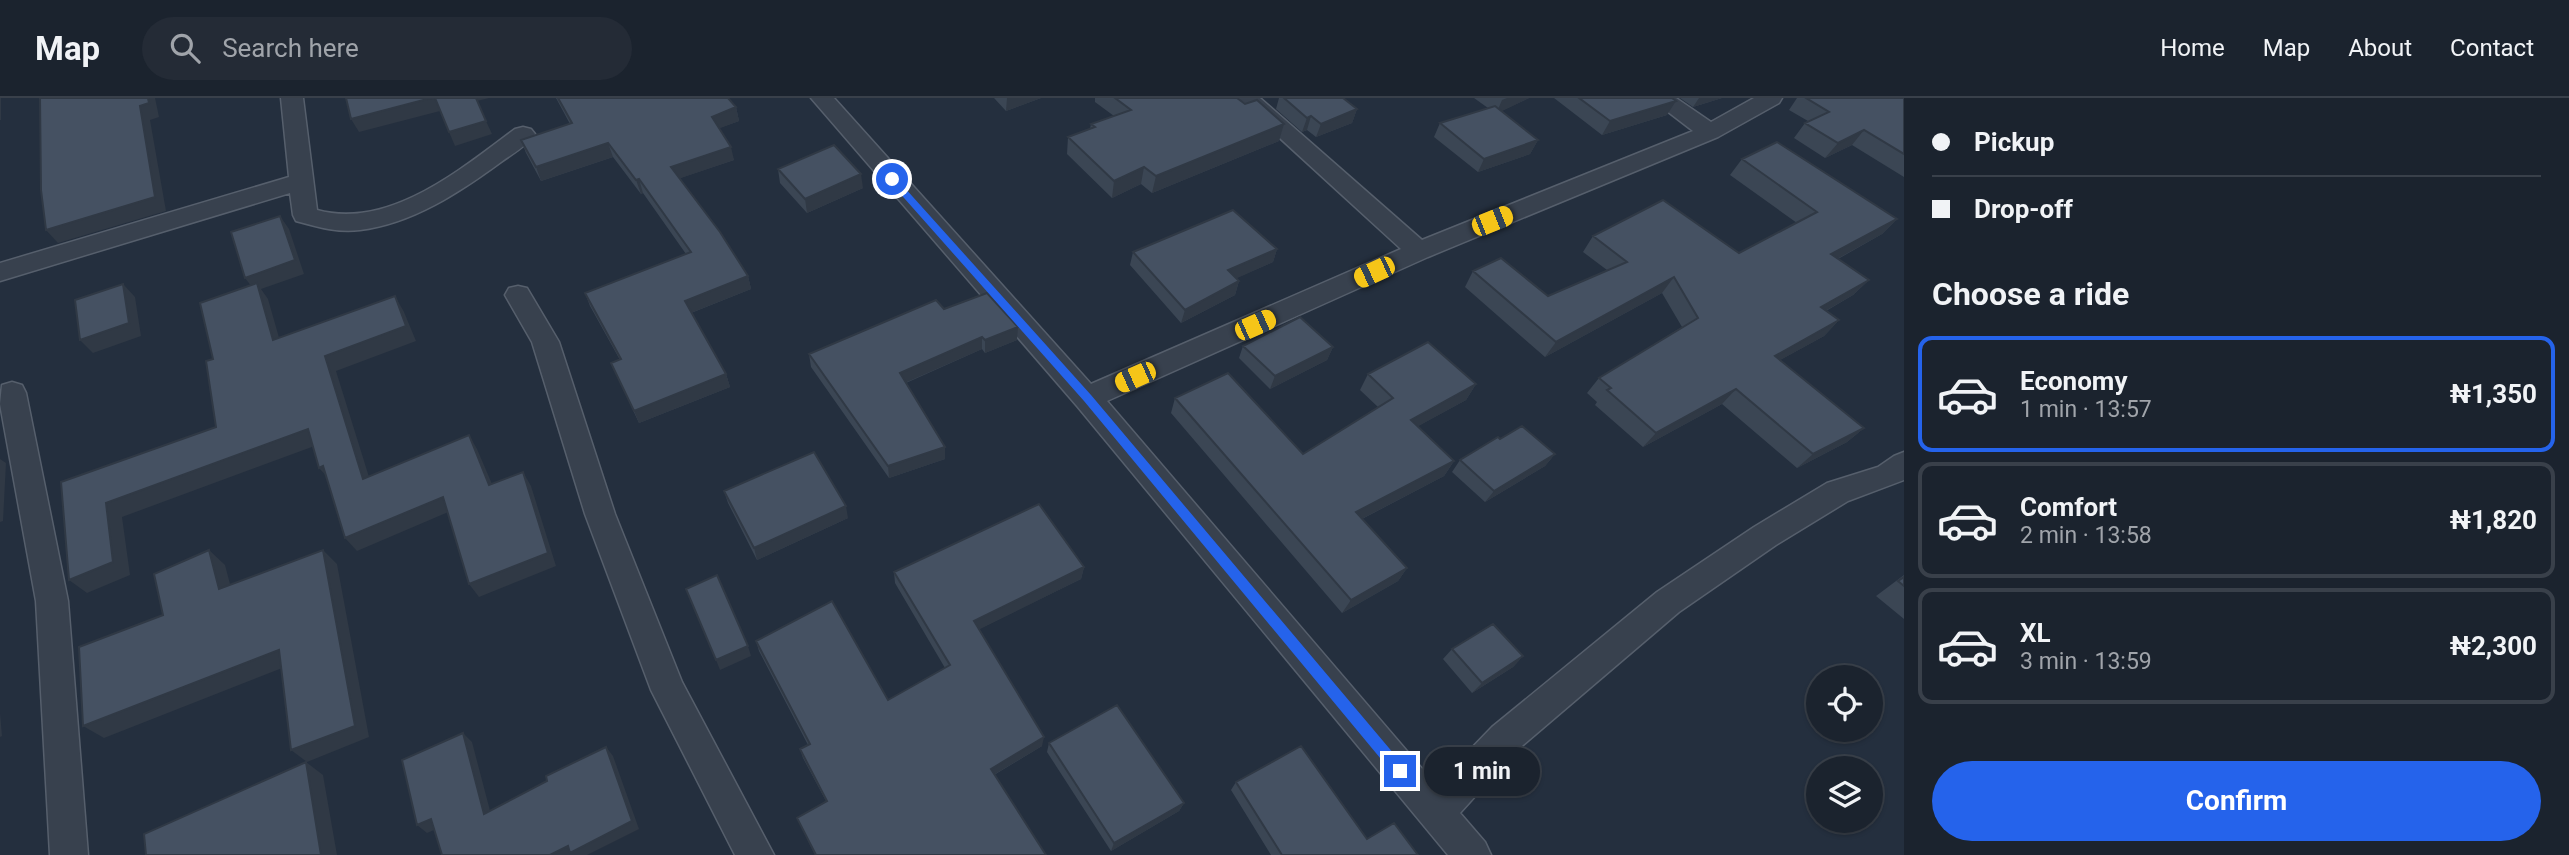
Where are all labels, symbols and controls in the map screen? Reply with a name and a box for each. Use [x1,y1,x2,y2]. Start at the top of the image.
search box [142,17,632,80]
text: Map [35,29,100,68]
icon: search [166,29,204,67]
text: Search here [222,33,359,63]
text: Home [2160,34,2225,62]
text: Map [2263,34,2310,62]
text: About [2348,34,2412,62]
text: Contact [2450,34,2534,62]
text: Pickup [1974,127,2054,157]
route start [876,163,908,195]
text: Drop-off [1974,194,2073,224]
car [1469,203,1516,239]
car [1351,254,1398,290]
text: Choose a ride [1932,275,2129,313]
car [1232,307,1279,343]
car [1112,359,1159,395]
icon: car [1936,363,1999,426]
text: Economy [2020,366,2127,396]
text: ₦1,350 [2450,379,2537,409]
text: 1 min · 13:57 [2020,396,2152,423]
icon: car [1936,489,1999,552]
text: Comfort [2020,492,2117,522]
text: ₦1,820 [2450,505,2537,535]
text: 2 min · 13:58 [2020,522,2152,549]
icon: car [1936,615,1999,678]
text: XL [2020,618,2051,648]
text: ₦2,300 [2450,631,2537,661]
text: 3 min · 13:59 [2020,648,2152,675]
map controls [1806,665,1883,833]
button: locate [1806,665,1883,742]
callout: 1 min [1424,746,1540,796]
route end [1384,755,1416,787]
button: layers [1806,756,1883,833]
text: 1 min [1453,758,1511,785]
button: Confirm [1932,761,2541,841]

